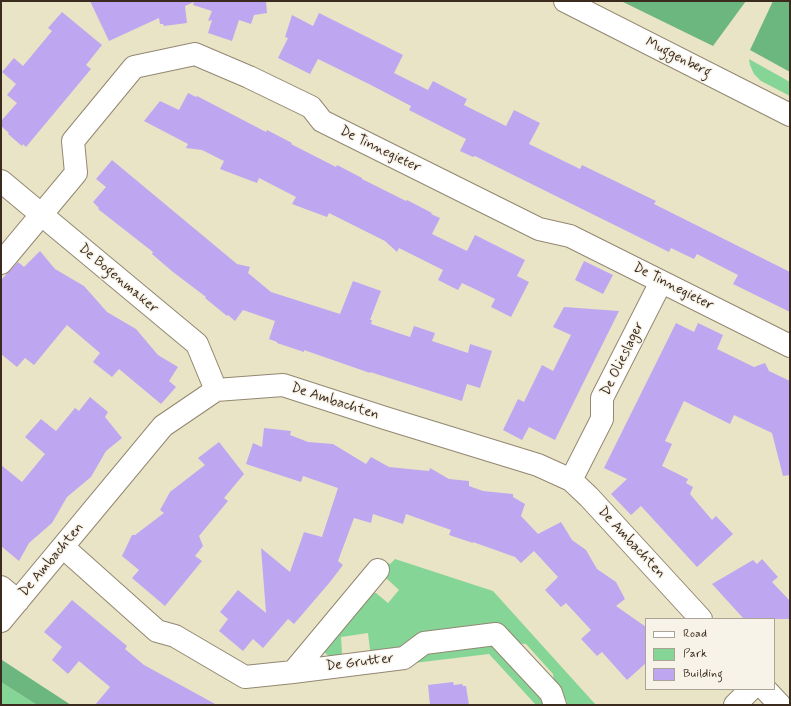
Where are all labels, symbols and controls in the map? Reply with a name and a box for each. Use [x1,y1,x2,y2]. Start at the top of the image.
street label: Muggenberg [642,34,714,82]
street label: De Tinnegieter [337,123,423,177]
street label: De Bogenmaker [75,241,161,317]
street label: De Tinnegieter [630,260,716,314]
street label: De Olieslager [598,319,648,399]
street label: De Ambachten [289,380,381,424]
street label: De Ambachten [594,504,668,582]
street label: De Ambachten [16,520,88,600]
legend [645,618,775,690]
text: Road [683,626,707,642]
text: Park [683,646,707,662]
street label: De Grutter [325,651,395,675]
text: Building [683,666,723,682]

